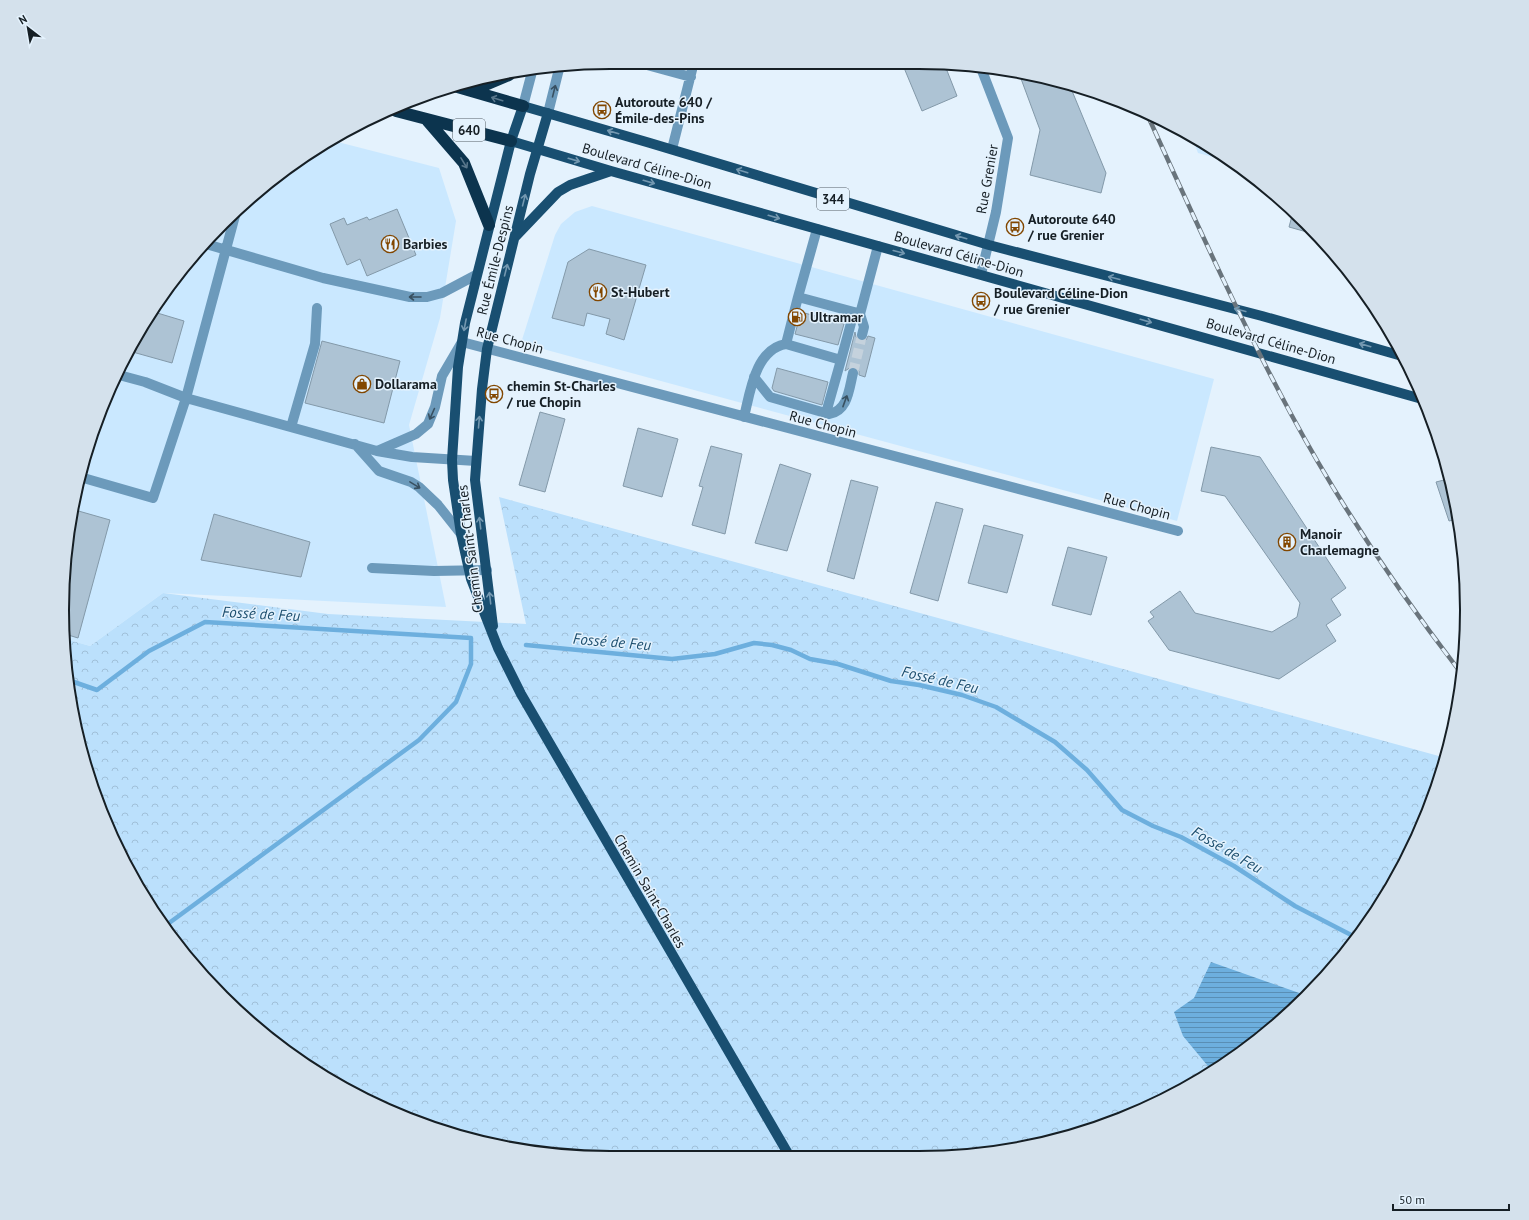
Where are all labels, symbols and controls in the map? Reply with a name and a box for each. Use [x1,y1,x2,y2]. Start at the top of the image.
north arrow [8,8,48,48]
text: N [16,12,30,27]
one-way arrow [551,85,558,98]
place label: Autoroute 640 / Émile-des-Pins [615,93,713,127]
one-way arrow [490,95,503,102]
bus stop icon: Autoroute 640 / Émile-des-Pins [592,100,612,120]
road number: 640 [453,119,485,141]
one-way arrow [606,128,619,135]
street label: Boulevard Céline-Dion [580,139,714,193]
street label: Rue Grenier [972,143,1002,215]
one-way arrow [460,157,468,169]
one-way arrow [567,157,580,164]
one-way arrow [736,167,749,174]
one-way arrow [642,179,655,186]
road number: 344 [817,188,849,210]
one-way arrow [520,194,528,207]
street label: Rue Émile-Despins [473,203,517,317]
place label: Autoroute 640 / rue Grenier [1027,210,1116,244]
one-way arrow [767,214,780,221]
bus stop icon: Autoroute 640 / rue Grenier [1005,217,1025,237]
street label: Boulevard Céline-Dion [892,227,1026,281]
one-way arrow [955,233,968,240]
restaurant icon: Barbies [380,234,400,254]
place label: Barbies [403,235,448,253]
one-way arrow [893,249,906,256]
one-way arrow [503,264,511,277]
one-way arrow [1107,274,1120,282]
restaurant icon: St-Hubert [588,282,608,302]
place label: St-Hubert [611,283,670,301]
place label: Boulevard Céline-Dion / rue Grenier [993,284,1128,318]
bus stop icon: Boulevard Céline-Dion / rue Grenier [971,291,991,311]
one-way arrow [409,293,422,301]
one-way arrow [1233,306,1246,314]
fuel station icon: Ultramar [787,307,807,327]
place label: Ultramar [810,308,863,326]
street label: Boulevard Céline-Dion [1204,314,1338,368]
one-way arrow [460,318,468,331]
one-way arrow [1139,318,1152,325]
street label: Rue Chopin [474,322,546,358]
one-way arrow [1359,341,1372,348]
shop icon: Dollarama [352,374,372,394]
place label: Dollarama [375,375,437,393]
place label: chemin St-Charles / rue Chopin [506,377,616,411]
bus stop icon: chemin St-Charles / rue Chopin [484,384,504,404]
one-way arrow [841,395,849,407]
street label: Rue Chopin [787,406,859,442]
one-way arrow [428,407,435,419]
one-way arrow [475,416,482,429]
one-way arrow [409,481,421,489]
street label: Chemin Saint-Charles [453,484,487,614]
street label: Rue Chopin [1101,488,1173,524]
one-way arrow [476,517,484,530]
place label: Manoir Charlemagne [1300,525,1379,559]
building icon: Manoir Charlemagne [1277,532,1297,552]
one-way arrow [486,592,494,605]
water label: Fossé de Feu [221,602,301,625]
water label: Fossé de Feu [572,629,652,654]
water label: Fossé de Feu [900,661,981,698]
water label: Fossé de Feu [1189,822,1266,878]
street label: Chemin Saint-Charles [610,831,690,951]
scale bar [1393,1186,1509,1212]
text: 50 m [1399,1192,1425,1207]

